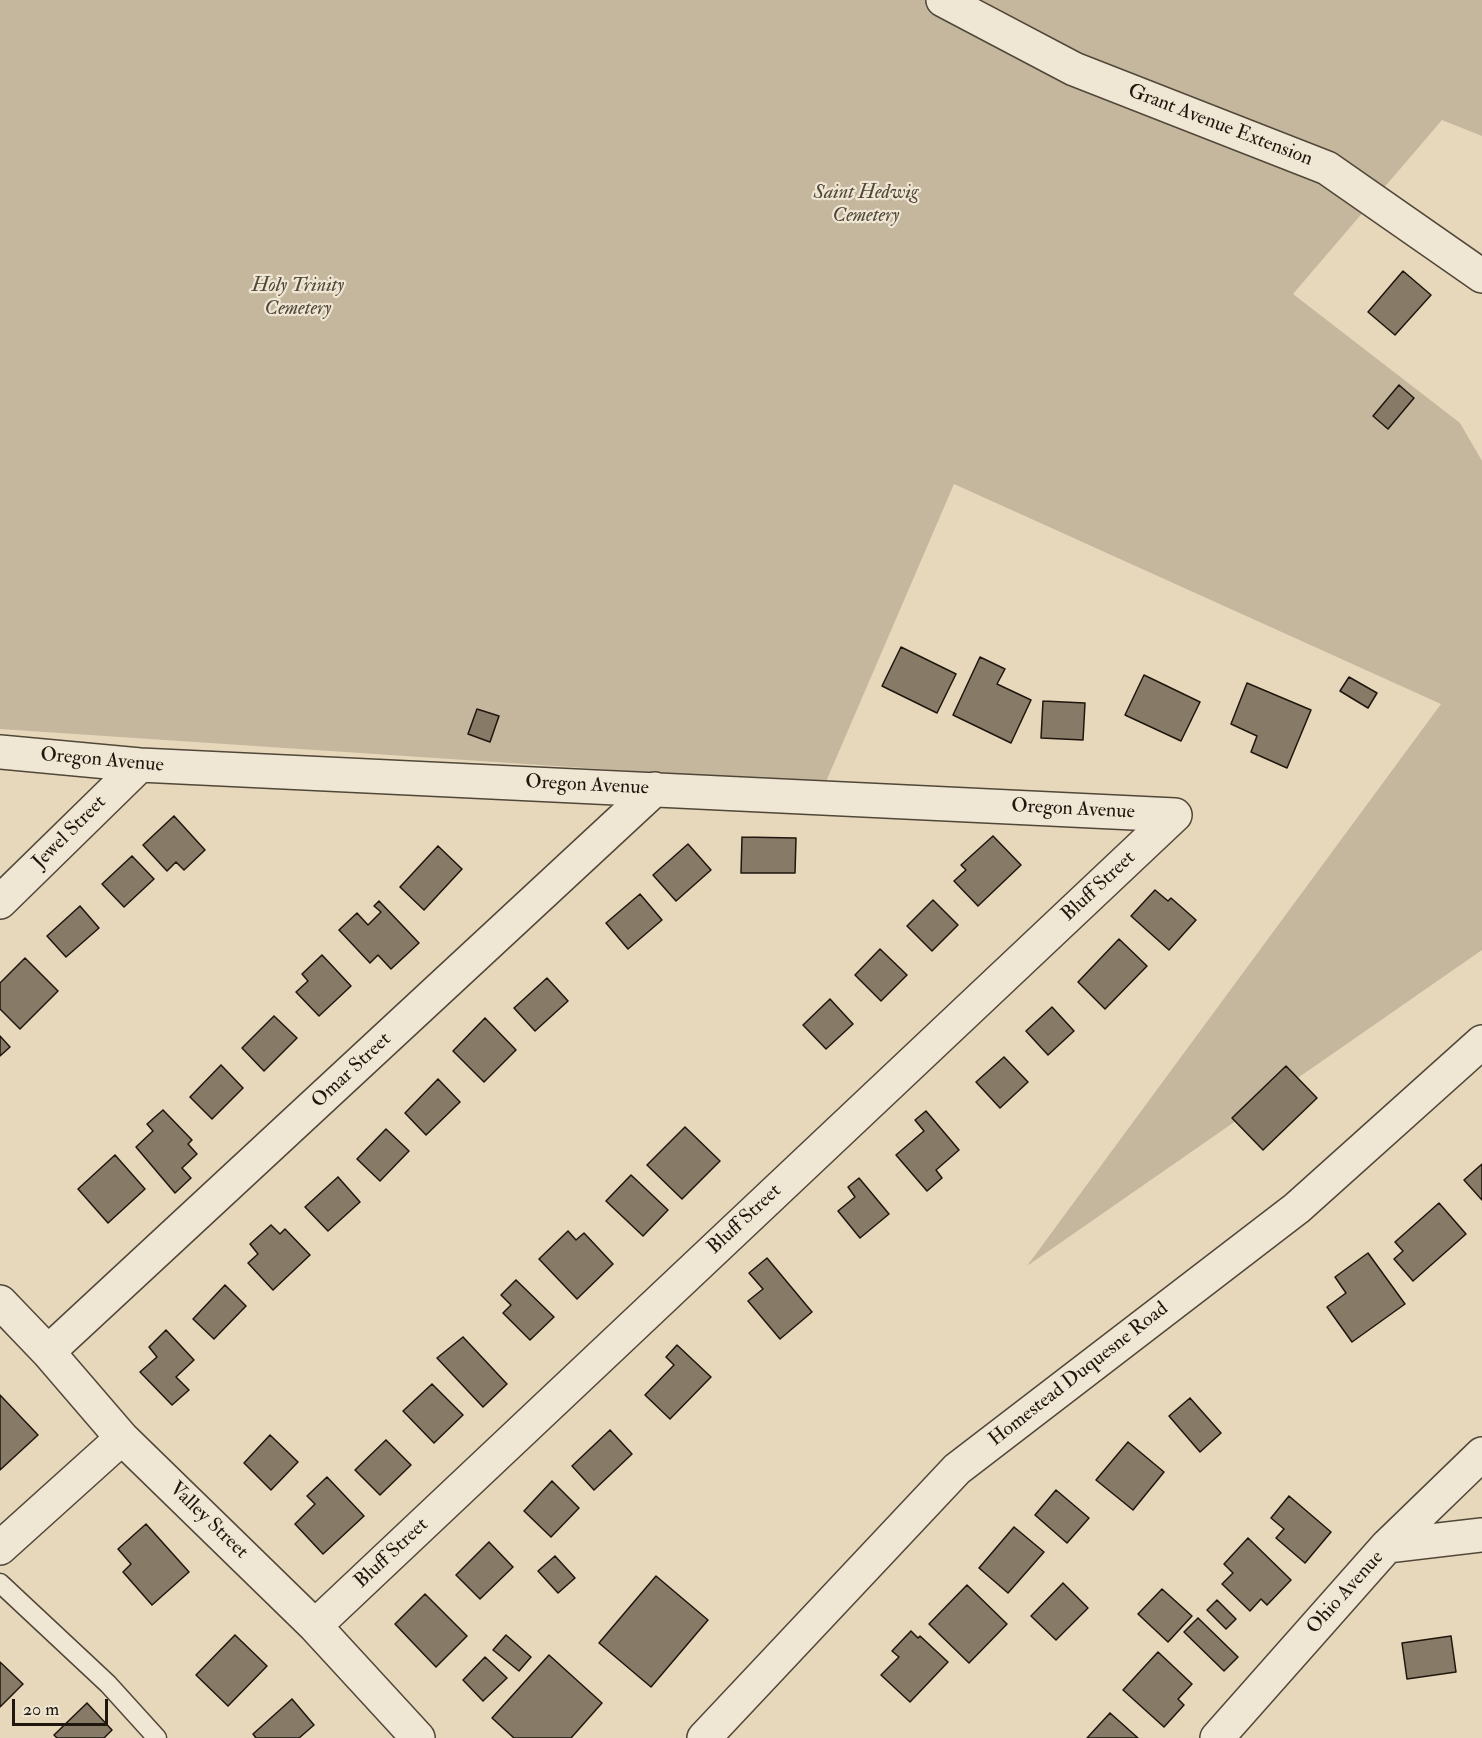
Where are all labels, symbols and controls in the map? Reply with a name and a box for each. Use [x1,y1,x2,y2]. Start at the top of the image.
street label: Grant Avenue Extension [1124,80,1316,172]
park label: Saint Hedwig Cemetery [813,182,919,229]
park label: Holy Trinity Cemetery [252,275,344,322]
street label: Oregon Avenue [39,744,165,778]
street label: Oregon Avenue [524,771,650,801]
street label: Jewel Street [28,791,112,875]
street label: Oregon Avenue [1010,795,1136,825]
street label: Bluff Street [1057,847,1141,927]
street label: Omar Street [307,1028,397,1114]
street label: Bluff Street [703,1180,787,1260]
street label: Homestead Duquesne Road [985,1298,1173,1452]
street label: Valley Street [164,1477,252,1565]
street label: Bluff Street [350,1514,434,1594]
street label: Ohio Avenue [1302,1546,1390,1640]
scale bar [15,1687,111,1725]
text: 20 m [23,1698,59,1721]

